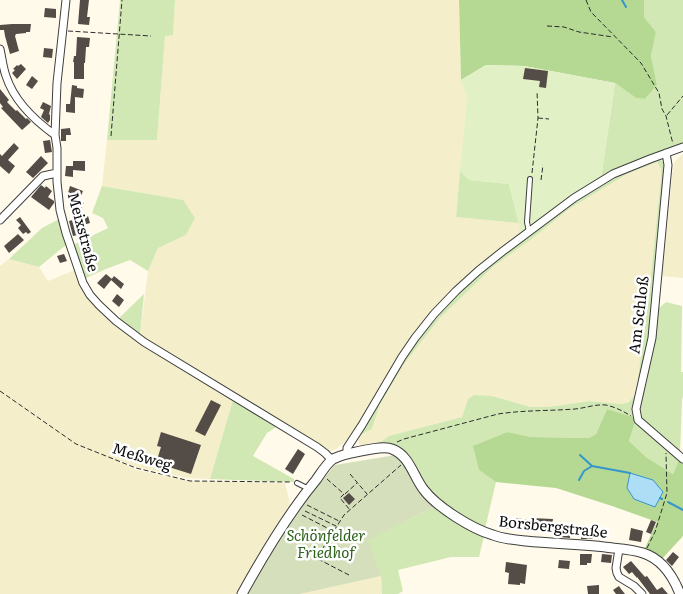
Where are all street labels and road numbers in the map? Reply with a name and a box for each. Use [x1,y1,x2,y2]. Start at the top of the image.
street label: Meixstraße [63,189,106,274]
street label: Am Schloß [621,275,654,355]
street label: Meßweg [110,436,176,476]
street label: Borsbergstraße [497,508,609,543]

